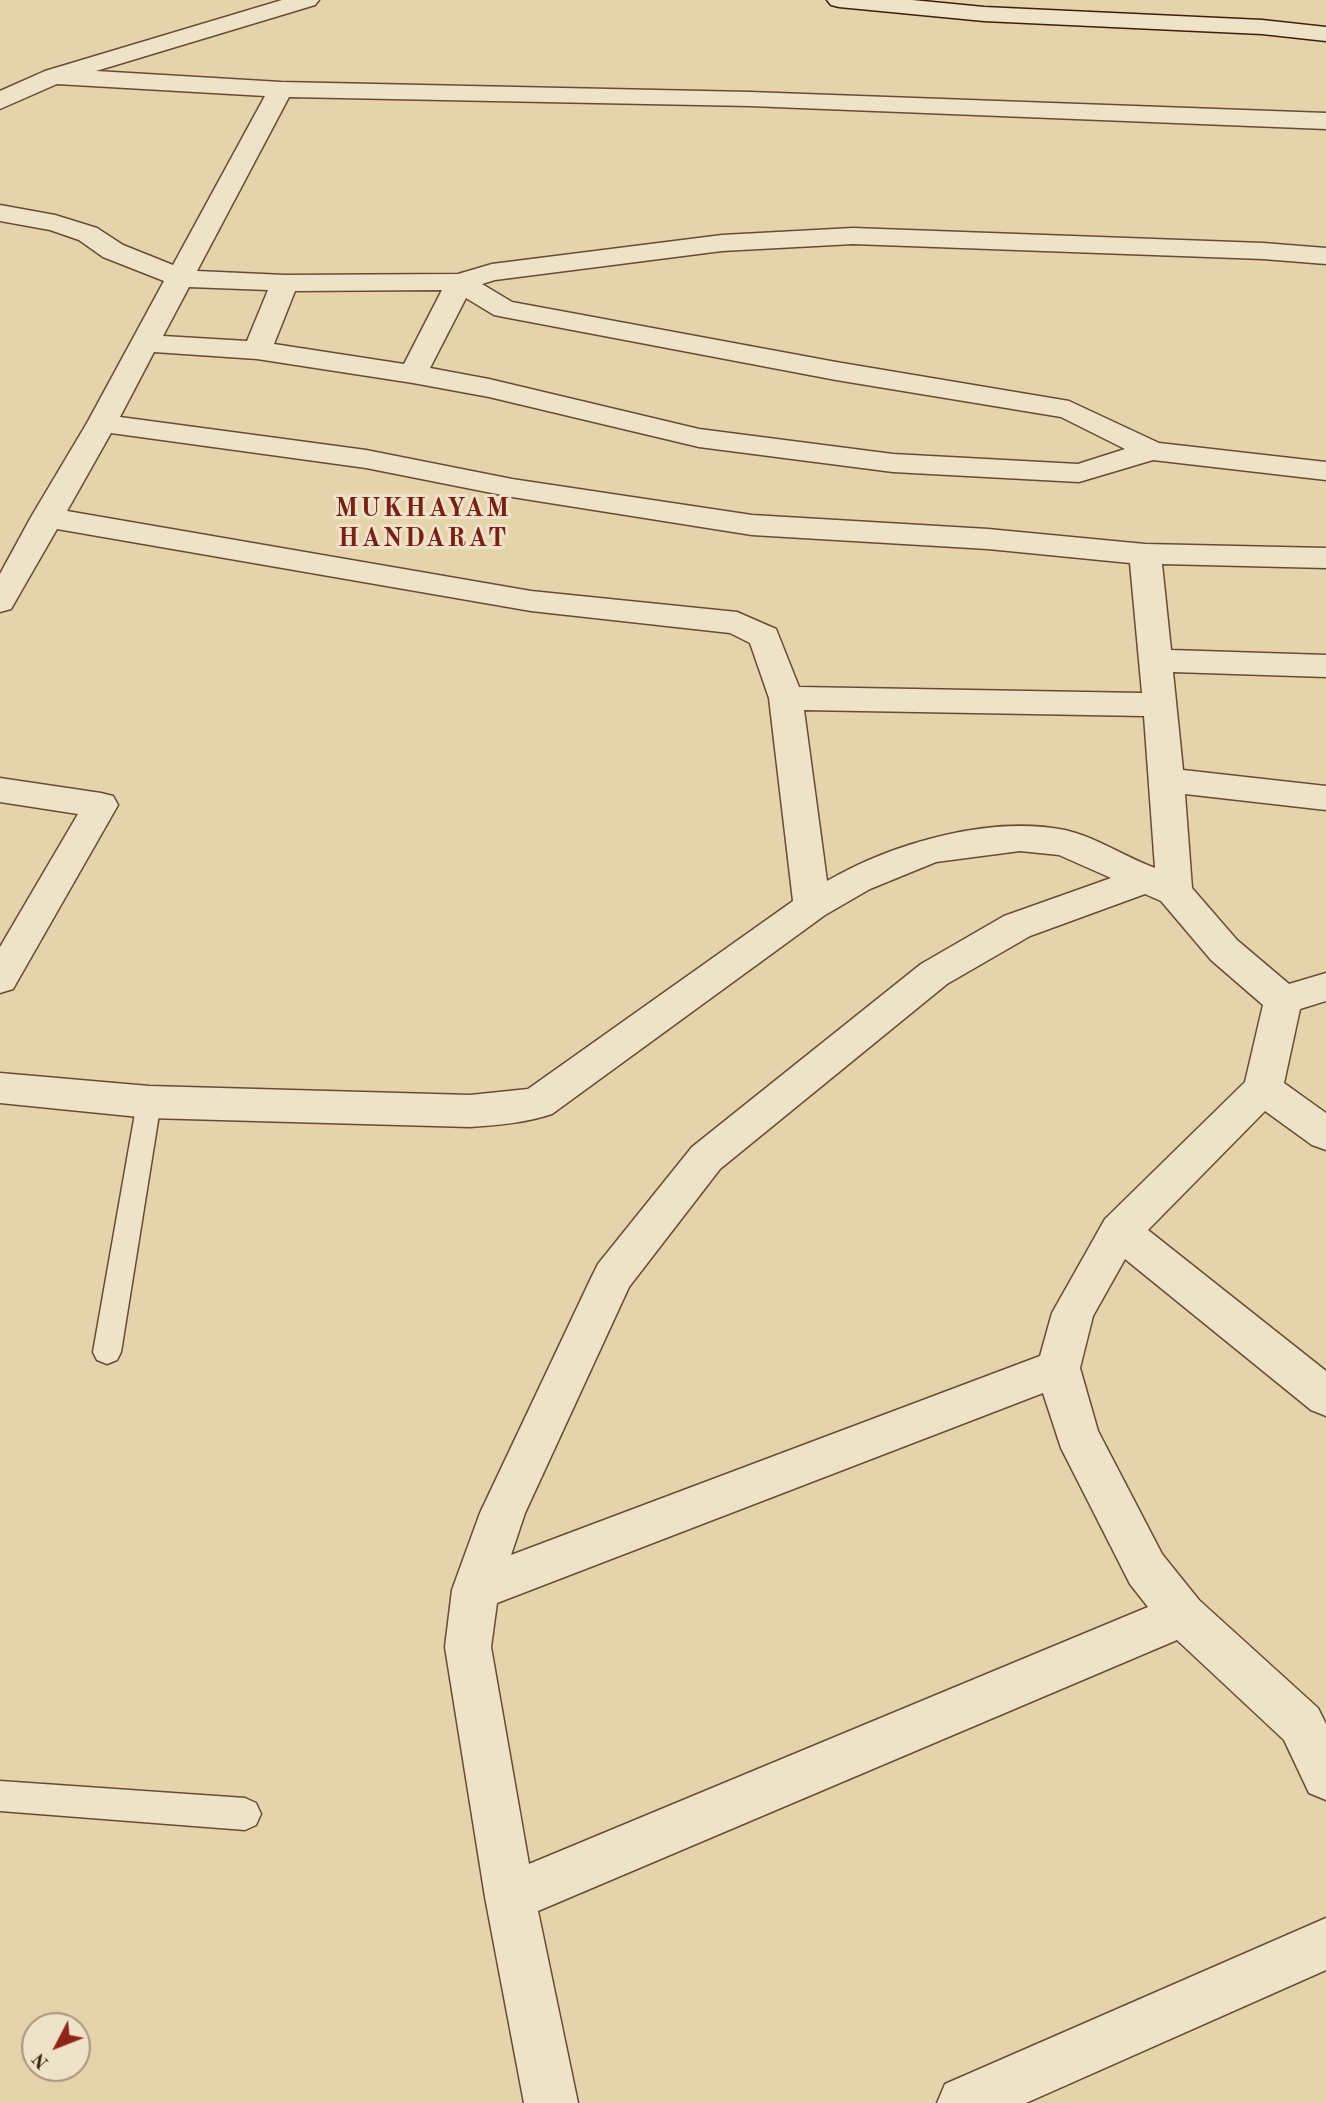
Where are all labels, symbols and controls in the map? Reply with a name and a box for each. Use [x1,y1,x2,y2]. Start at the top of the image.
district label: MUKHAYAM HANDARAT [336,493,510,554]
north arrow [21,2012,91,2082]
text: N [30,2048,53,2072]

